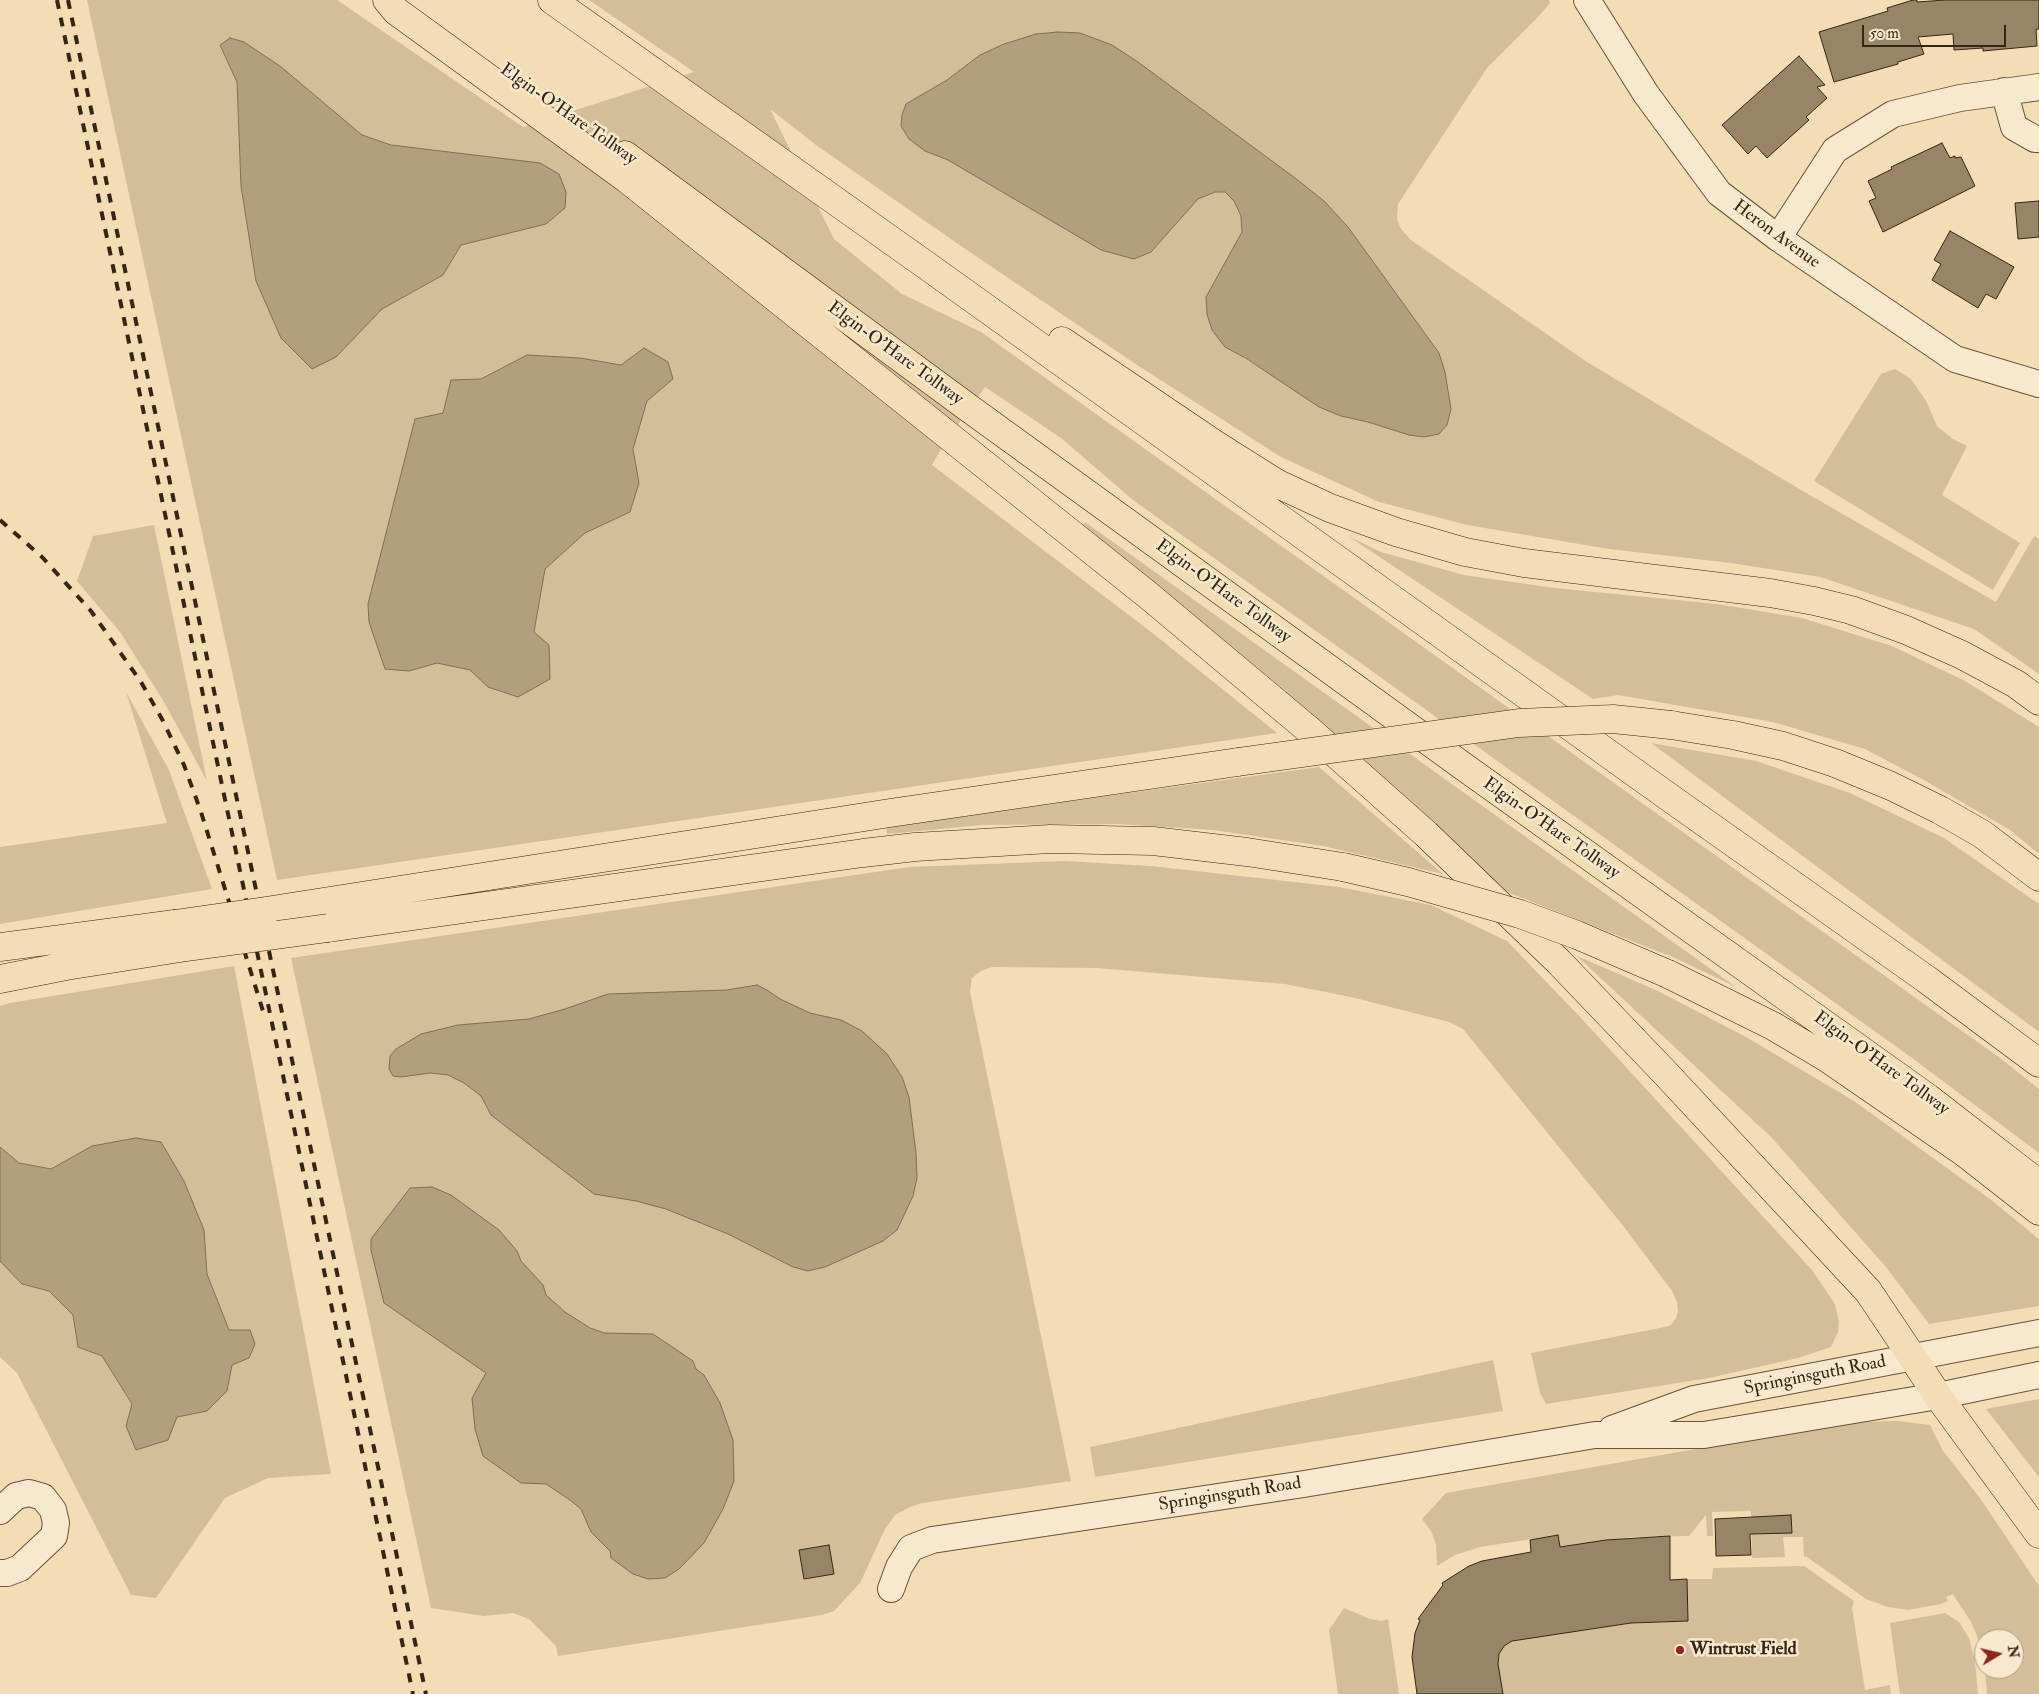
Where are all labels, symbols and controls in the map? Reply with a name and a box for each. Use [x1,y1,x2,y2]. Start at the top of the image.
scale bar [1864,15,2008,47]
text: 50 m [1870,24,1899,43]
street label: Elgin-O'Hare Tollway [495,60,641,170]
street label: Heron Avenue [1728,196,1824,274]
street label: Elgin-O'Hare Tollway [823,298,967,410]
street label: Elgin-O'Hare Tollway [1151,536,1295,648]
street label: Elgin-O'Hare Tollway [1478,774,1624,884]
street label: Elgin-O'Hare Tollway [1809,1008,1953,1120]
street label: Springinsguth Road [1742,1352,1888,1400]
street label: Springinsguth Road [1157,1473,1303,1517]
north arrow [1974,1629,2024,1679]
place label: Wintrust Field [1690,1639,1797,1661]
marker: Wintrust Field [1674,1644,1686,1656]
text: N [2004,1644,2023,1659]

